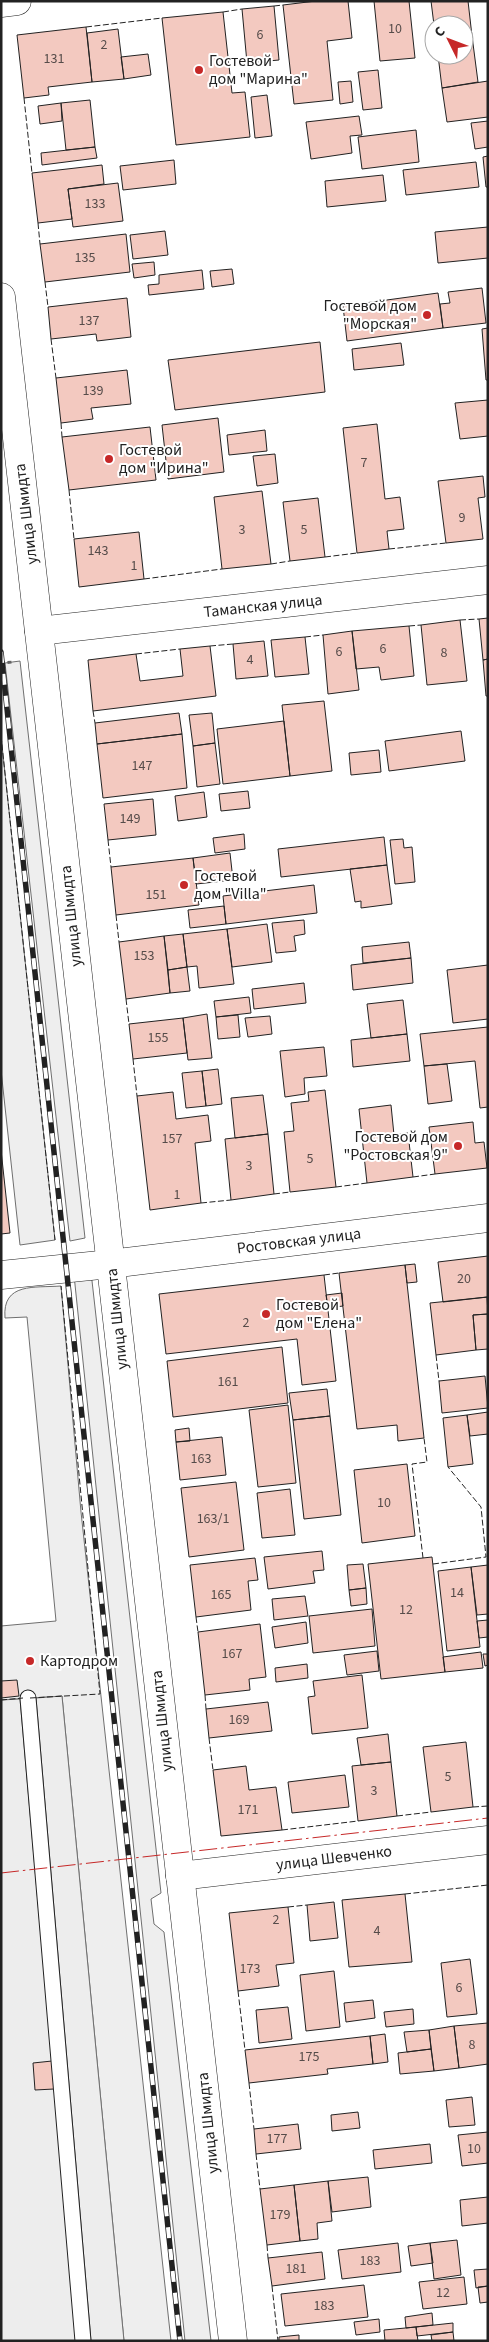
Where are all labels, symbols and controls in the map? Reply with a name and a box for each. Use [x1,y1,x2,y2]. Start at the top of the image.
north arrow [424,15,474,65]
house number: 10 [388,19,402,39]
text: С [430,22,450,42]
house number: 6 [257,25,264,45]
house number: 2 [101,35,108,55]
house number: 131 [44,49,64,69]
place label: Гостевой дом "Марина" [209,50,308,90]
marker: Гостевой дом "Марина" [193,64,205,76]
house number: 133 [85,194,105,214]
house number: 135 [75,248,95,268]
place label: Гостевой дом "Морская" [323,295,417,335]
marker: Гостевой дом "Морская" [421,309,433,321]
house number: 137 [79,311,99,331]
house number: 139 [83,381,103,401]
place label: Гостевой дом "Ирина" [119,439,209,479]
marker: Гостевой дом "Ирина" [103,453,115,465]
house number: 7 [361,453,368,473]
street label: улица Шмидта [9,462,43,566]
house number: 9 [459,508,466,528]
house number: 3 [239,520,246,540]
house number: 5 [301,520,308,540]
house number: 143 [88,541,108,561]
house number: 1 [131,556,138,576]
street label: Таманская улица [203,589,323,623]
house number: 6 [380,639,387,659]
house number: 6 [336,642,343,662]
house number: 8 [441,643,448,663]
house number: 4 [247,650,254,670]
house number: 147 [132,756,152,776]
house number: 149 [120,809,140,829]
street label: улица Шмидта [55,864,87,968]
place label: Гостевой дом "Villa" [194,865,267,905]
marker: Гостевой дом "Villa" [178,879,190,891]
house number: 151 [146,885,166,905]
house number: 153 [134,946,154,966]
house number: 155 [148,1028,168,1048]
place label: Гостевой дом "Ростовская 9" [343,1126,448,1166]
house number: 157 [162,1129,182,1149]
marker: Гостевой дом "Ростовская 9" [452,1140,464,1152]
house number: 5 [307,1149,314,1169]
house number: 3 [246,1156,253,1176]
house number: 1 [174,1185,181,1205]
street label: Ростовская улица [236,1222,362,1260]
street label: улица Шмидта [101,1267,133,1371]
house number: 20 [457,1269,471,1289]
place label: Гостевой дом "Елена" [276,1294,362,1334]
marker: Гостевой дом "Елена" [260,1308,272,1320]
house number: 2 [243,1313,250,1333]
house number: 161 [218,1372,238,1392]
house number: 163 [191,1449,211,1469]
house number: 10 [377,1493,391,1513]
house number: 163/1 [197,1509,229,1529]
house number: 14 [450,1583,464,1603]
house number: 165 [211,1585,231,1605]
house number: 12 [399,1600,413,1620]
house number: 167 [222,1644,242,1664]
place label: Картодром [40,1650,118,1672]
marker: Картодром [24,1655,36,1667]
street label: улица Шмидта [146,1669,178,1773]
house number: 169 [229,1710,249,1730]
house number: 5 [445,1767,452,1787]
house number: 3 [371,1781,378,1801]
house number: 171 [238,1800,258,1820]
street label: улица Шевченко [275,1840,393,1876]
house number: 2 [273,1910,280,1930]
house number: 4 [374,1921,381,1941]
house number: 173 [240,1959,260,1979]
house number: 6 [456,1978,463,1998]
house number: 8 [469,2035,476,2055]
house number: 175 [299,2047,319,2067]
street label: улица Шмидта [192,2071,224,2175]
house number: 177 [267,2129,287,2149]
house number: 10 [467,2139,481,2159]
house number: 179 [270,2205,290,2225]
house number: 183 [360,2251,380,2271]
house number: 181 [286,2259,306,2279]
house number: 12 [436,2283,450,2303]
house number: 183 [314,2296,334,2316]

